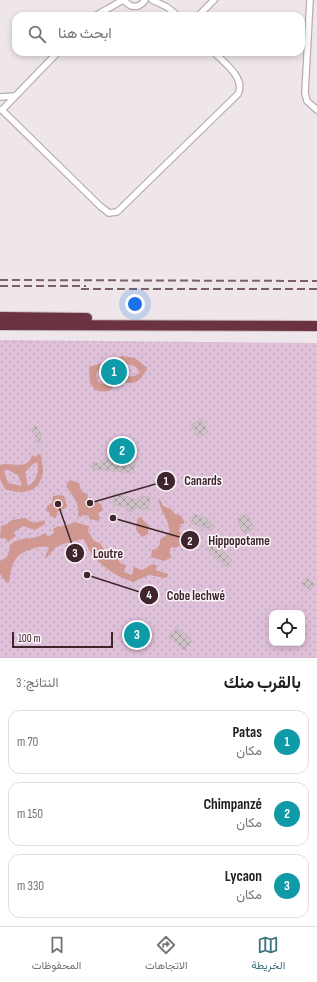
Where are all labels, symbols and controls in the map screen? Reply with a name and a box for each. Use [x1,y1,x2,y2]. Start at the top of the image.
search box [12,12,305,56]
icon: search [26,23,48,45]
text: ابحث هنا [58,24,112,43]
your location [125,294,145,314]
pin: 1 [101,357,127,387]
pin: 2 [109,436,135,466]
callout: Canards [156,468,230,493]
text: Canards [184,473,222,489]
text: 1 [164,474,169,489]
callout: Hippopotame [180,528,278,553]
text: Hippopotame [208,533,270,549]
text: 2 [187,534,193,549]
callout: Loutre [65,541,131,566]
text: 3 [72,546,78,561]
text: Loutre [93,546,124,562]
callout: Cobe lechwé [139,582,233,607]
text: 4 [146,588,152,603]
text: Cobe lechwé [167,588,226,604]
map controls [269,610,305,646]
button: locate [269,610,305,646]
pin: 3 [124,620,150,650]
scale bar [12,630,113,649]
text: 100 m [18,632,40,645]
text: بالقرب منك [224,673,301,693]
text: النتائج: 3 [16,675,58,691]
text: Patas [232,723,262,742]
text: 70 m [17,734,38,750]
text: 1 [284,734,290,750]
text: مكان [236,743,262,759]
text: Chimpanzé [203,795,262,814]
text: 150 m [17,806,43,822]
text: 2 [284,806,290,822]
text: مكان [236,815,262,831]
text: Lycaon [225,867,262,886]
text: 330 m [17,878,44,894]
text: 3 [284,878,290,894]
text: مكان [236,887,262,903]
tab: المحفوظات [32,934,81,975]
tab: الاتجاهات [145,934,188,975]
tab: الخريطة [251,934,285,975]

